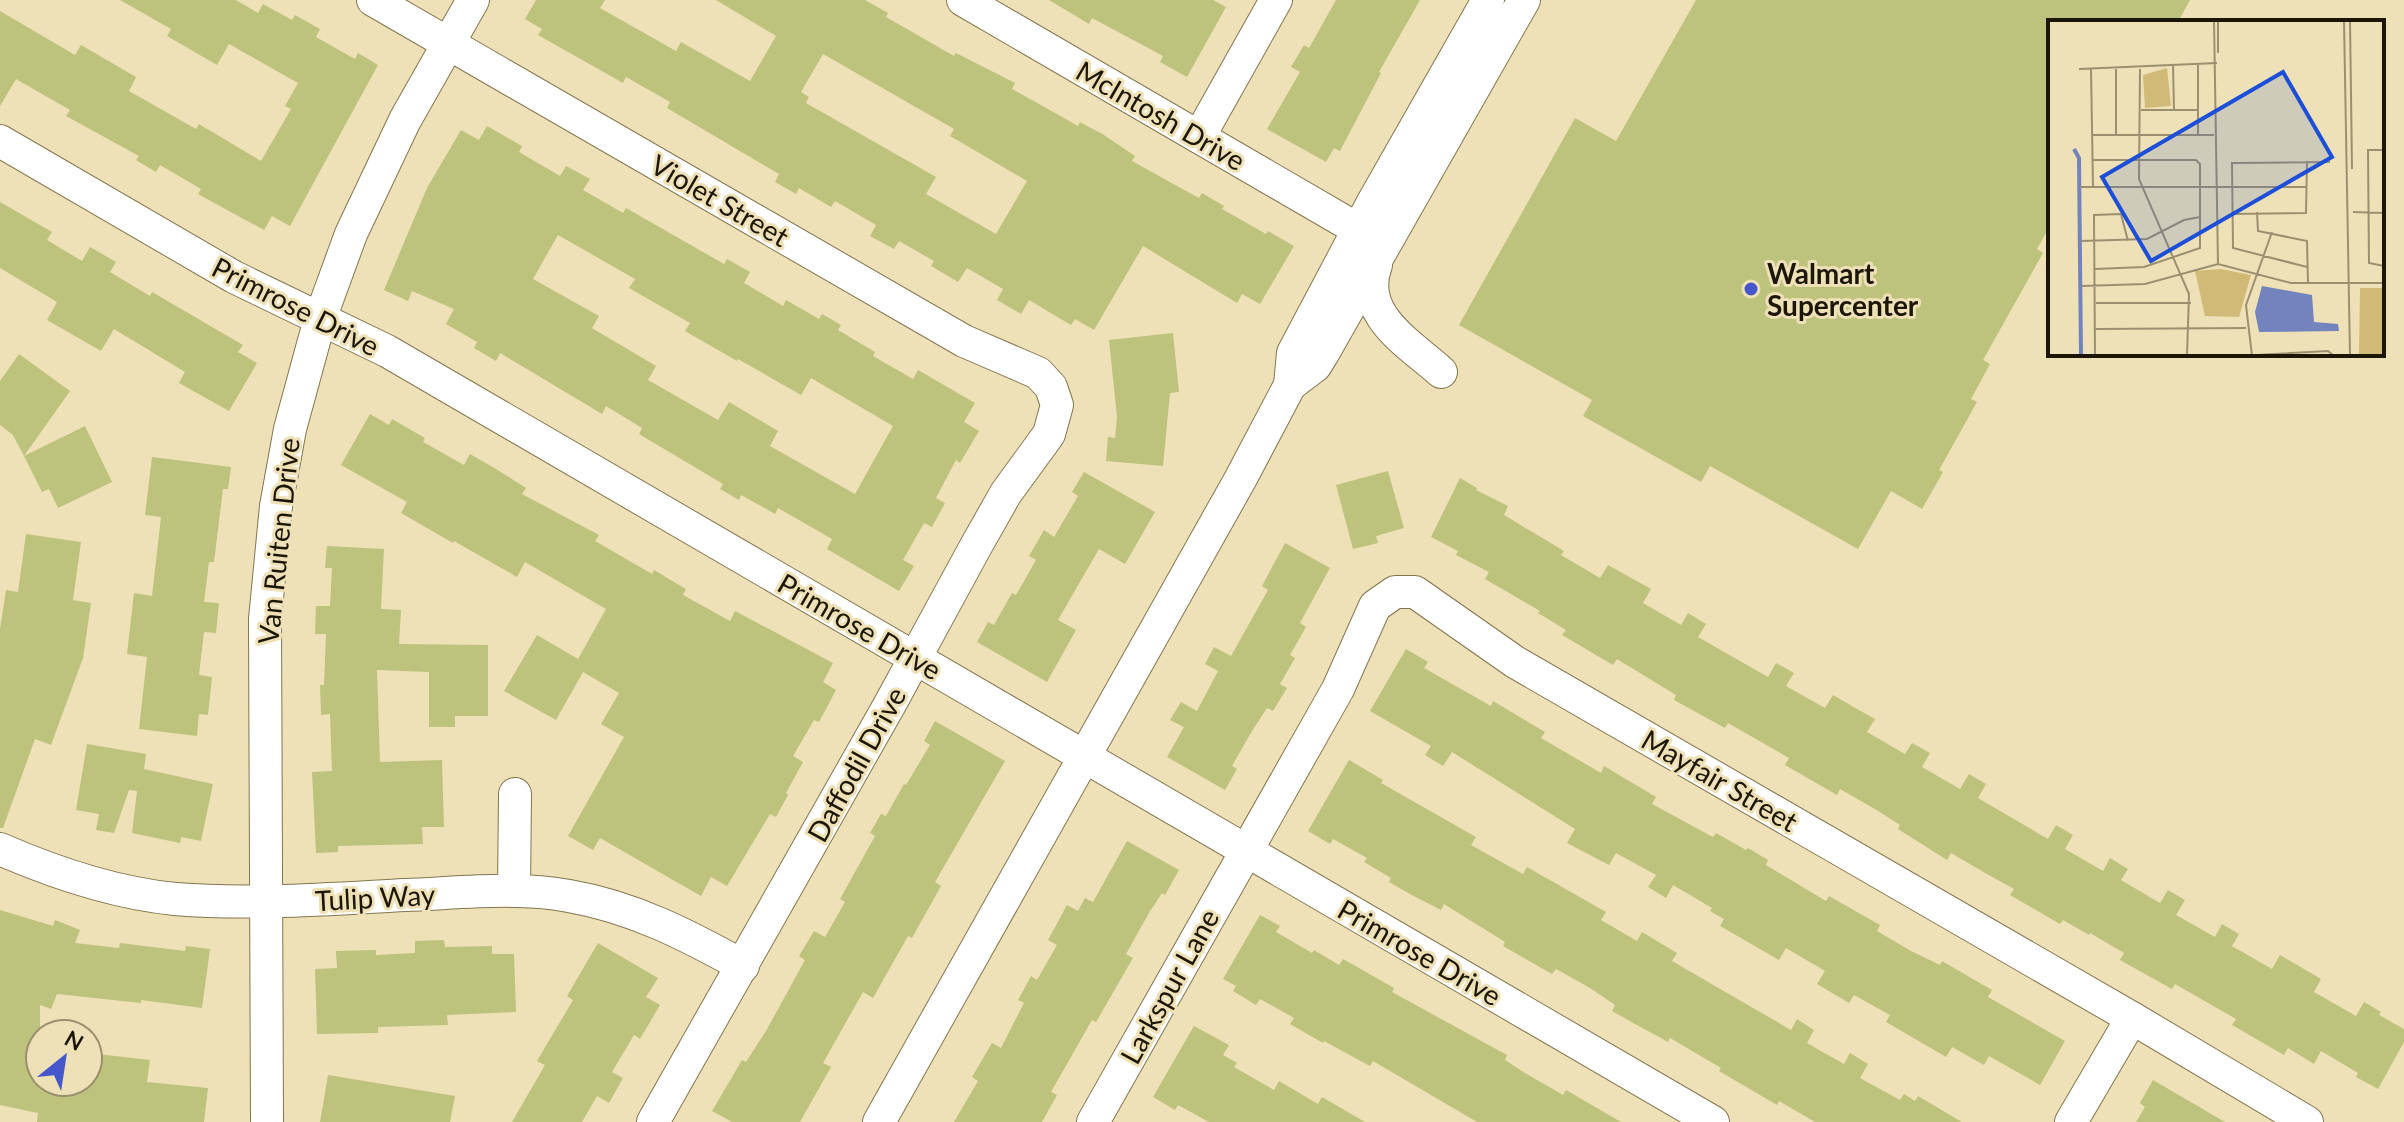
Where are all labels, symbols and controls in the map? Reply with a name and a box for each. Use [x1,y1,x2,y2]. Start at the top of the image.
inset map [2048,20,2384,356]
street label: McIntosh Drive [1071,53,1251,177]
street label: Violet Street [645,147,795,253]
street label: Primrose Drive [207,249,385,363]
place label: Walmart Supercenter [1767,256,1919,322]
marker: Walmart Supercenter [1742,280,1760,298]
street label: Van Ruiten Drive [250,436,306,646]
street label: Primrose Drive [772,566,948,686]
street label: Daffodil Drive [800,681,912,847]
street label: Mayfair Street [1636,722,1804,838]
street label: Tulip Way [314,877,437,917]
street label: Primrose Drive [1332,892,1508,1012]
street label: Larkspur Lane [1113,903,1225,1069]
north arrow [24,1018,104,1098]
text: N [60,1024,88,1056]

